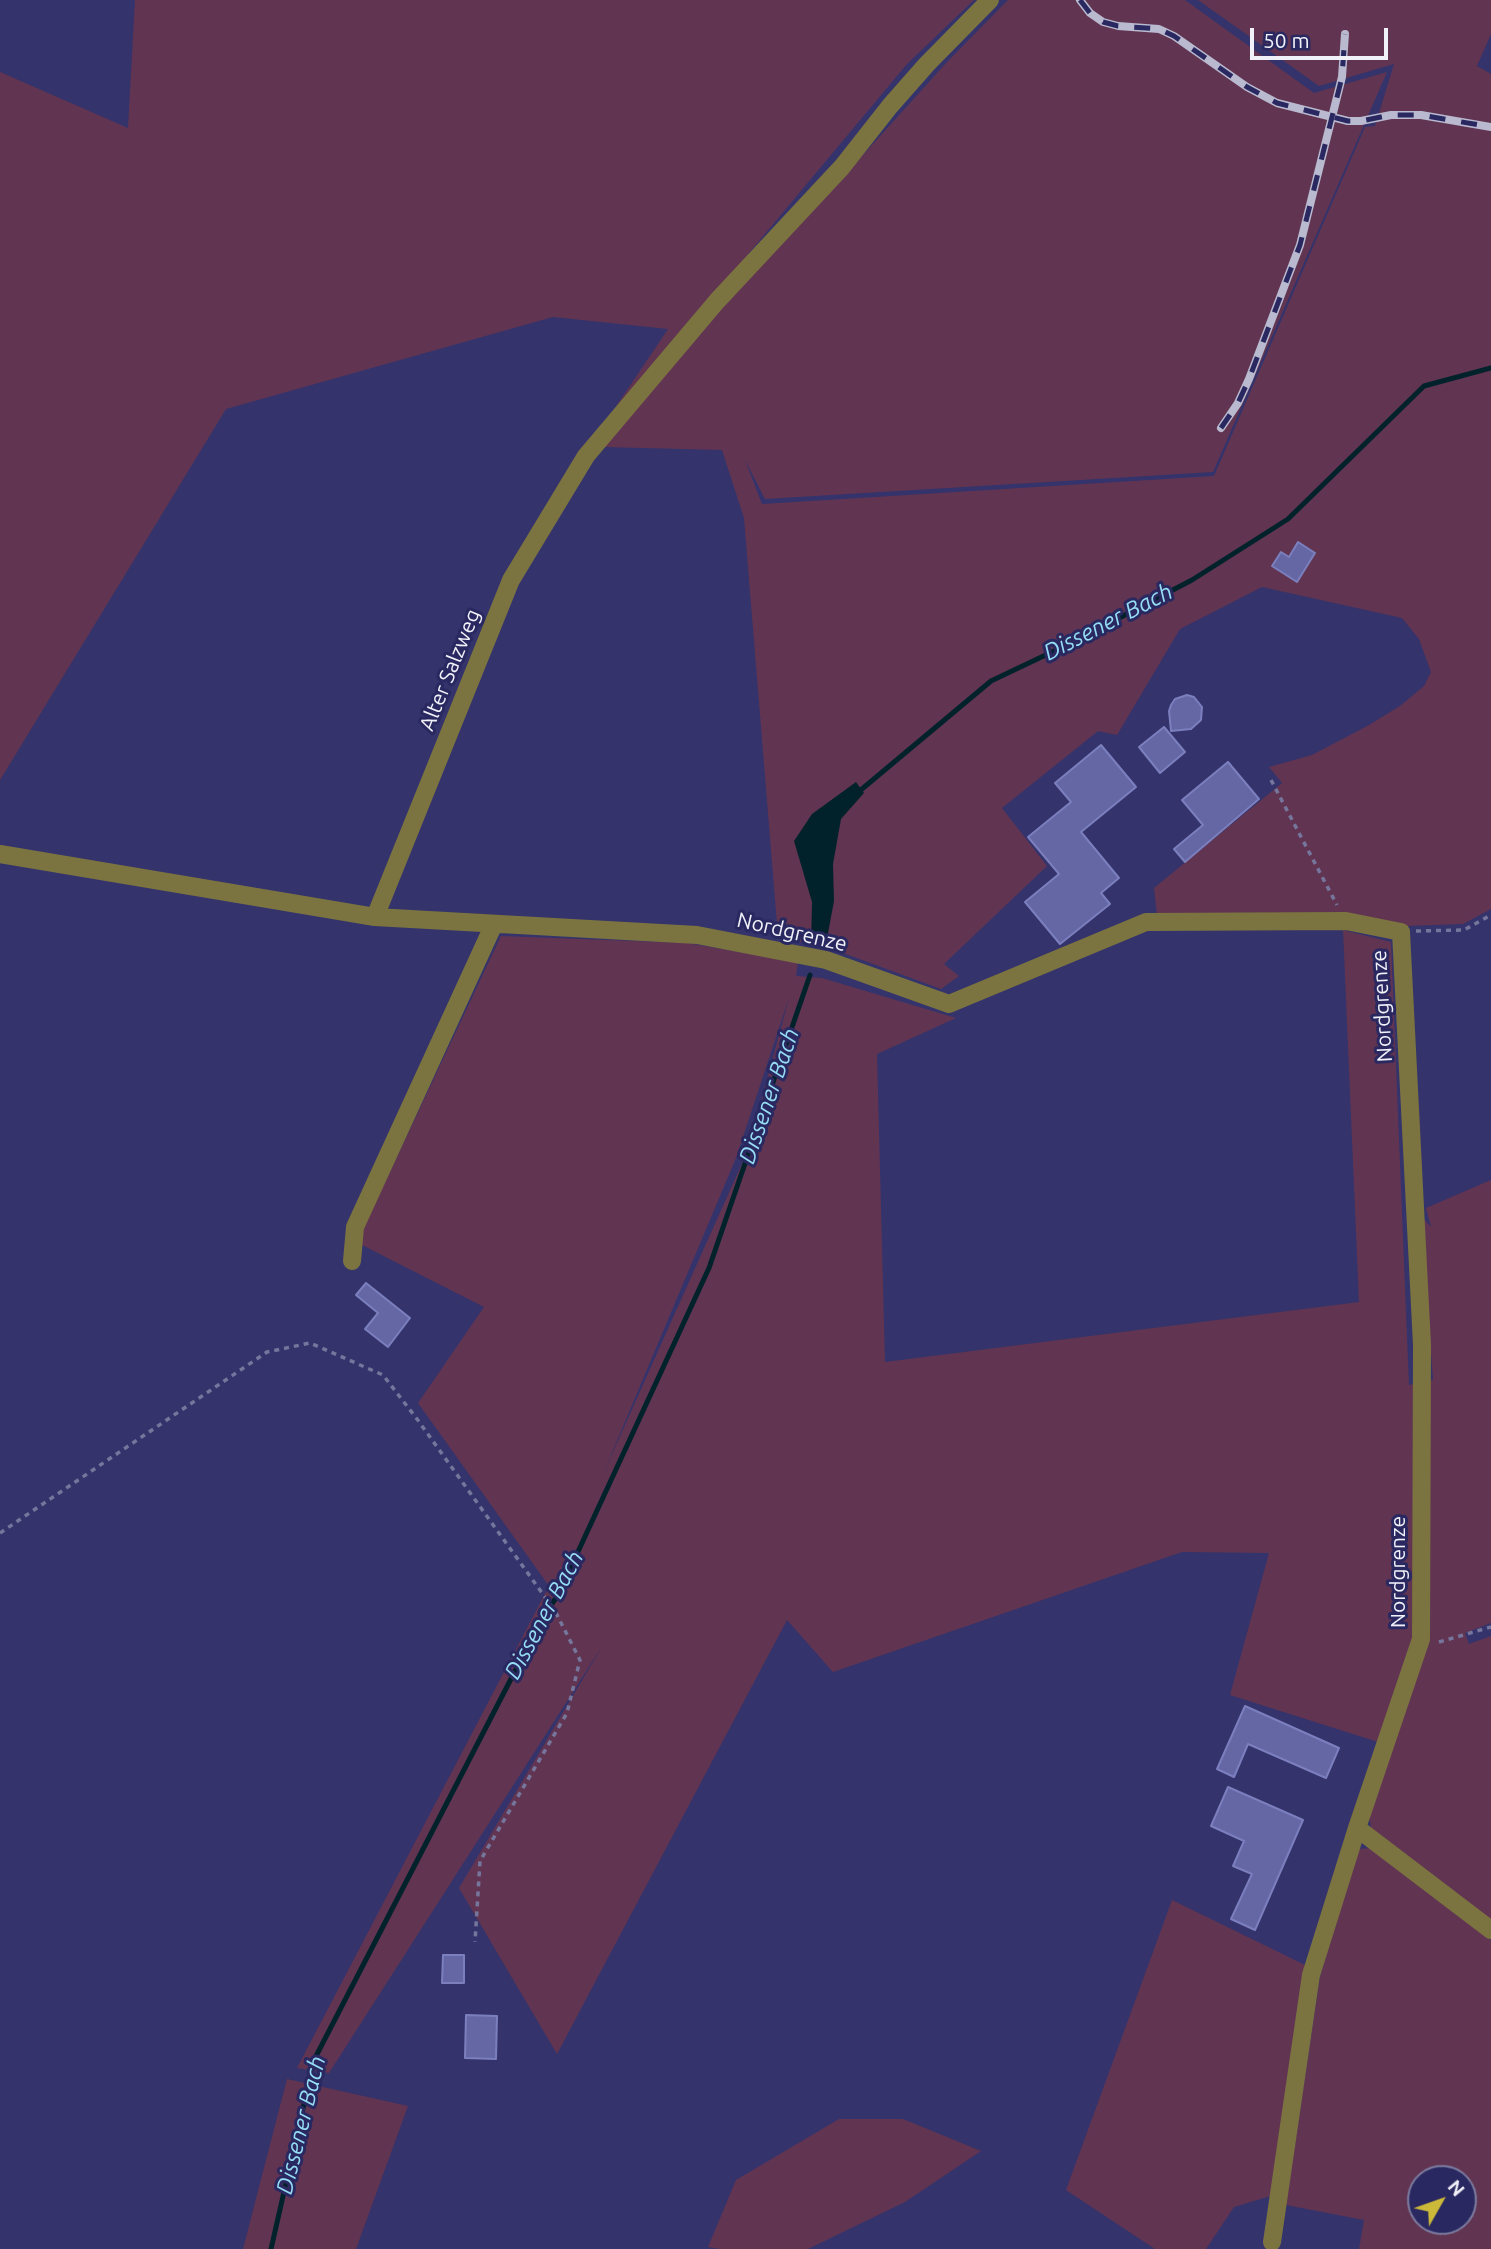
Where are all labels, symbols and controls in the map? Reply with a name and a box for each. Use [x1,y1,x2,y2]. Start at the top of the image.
scale bar [1253,14,1391,58]
text: 50 m [1263,28,1310,52]
water label: Dissener Bach [1039,578,1177,666]
street label: Alter Salzweg [414,606,486,734]
street label: Nordgrenze [735,907,849,957]
street label: Nordgrenze [1366,949,1398,1063]
water label: Dissener Bach [733,1025,805,1167]
street label: Nordgrenze [1385,1516,1411,1628]
water label: Dissener Bach [499,1546,589,1684]
water label: Dissener Bach [271,2053,331,2197]
north arrow [1407,2165,1477,2235]
text: N [1444,2175,1470,2200]

